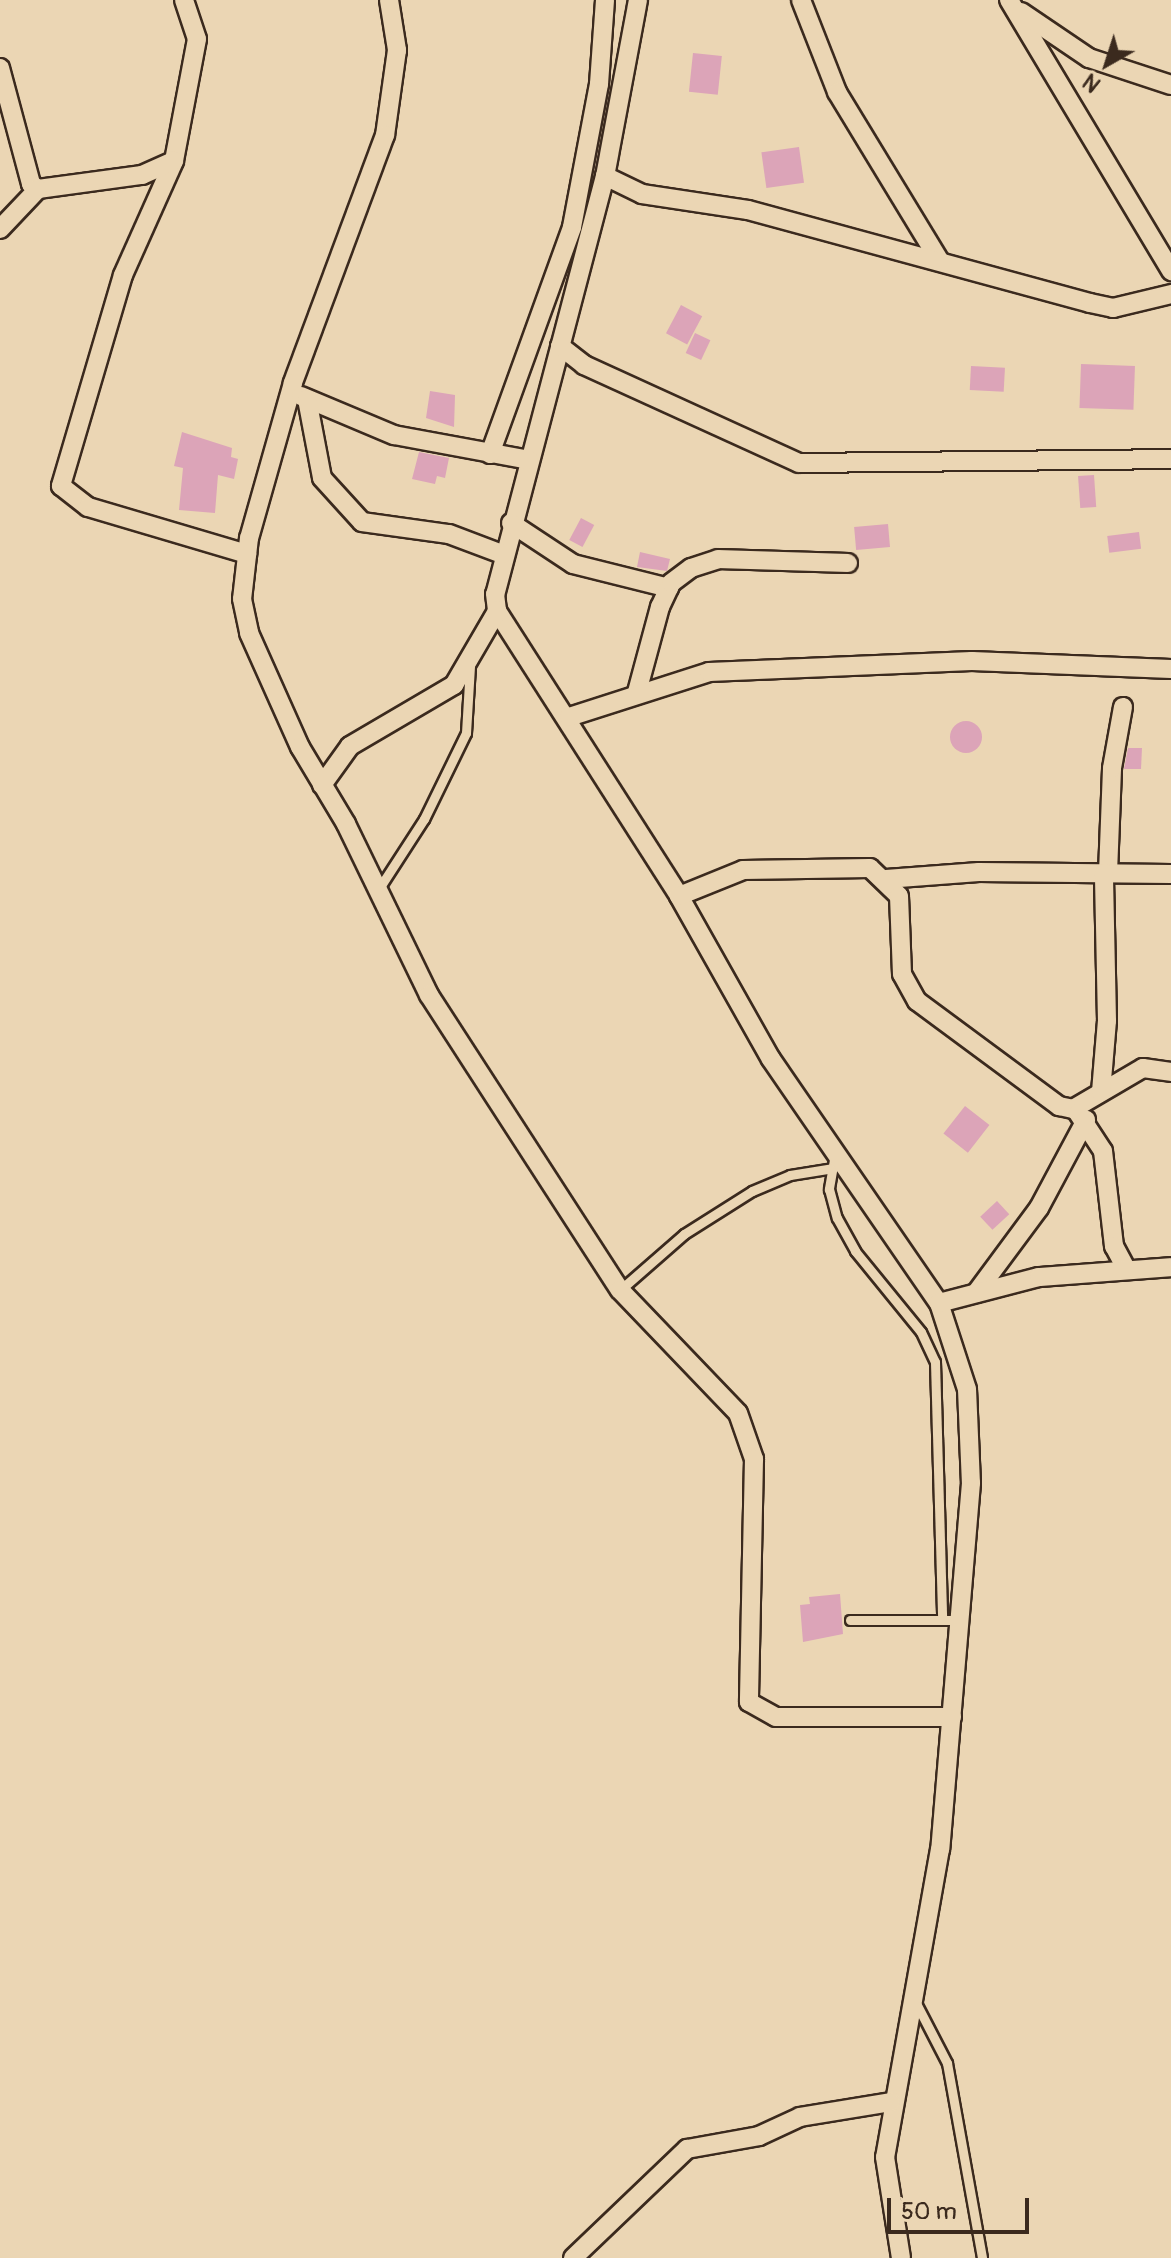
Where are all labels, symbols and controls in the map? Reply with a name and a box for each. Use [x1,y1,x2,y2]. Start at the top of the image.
north arrow [1067,24,1147,104]
text: N [1077,67,1106,98]
scale bar [891,2182,1033,2232]
text: 50 m [901,2197,957,2226]

